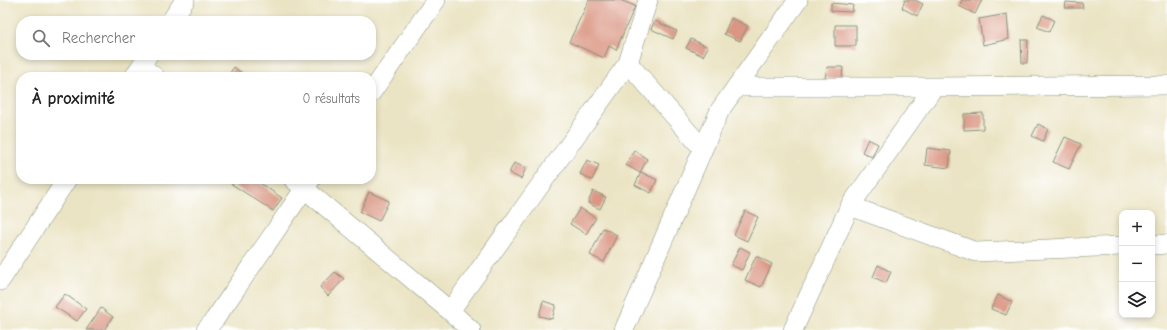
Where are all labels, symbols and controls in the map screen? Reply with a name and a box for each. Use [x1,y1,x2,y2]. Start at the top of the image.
search box [16,16,376,60]
icon: search [30,27,52,49]
text: Rechercher [62,29,135,47]
text: À proximité [32,89,115,108]
text: 0 résultats [302,91,360,106]
map controls [1119,210,1155,318]
button: + [1119,210,1155,246]
button: − [1119,246,1155,282]
button: layers [1119,282,1155,318]

